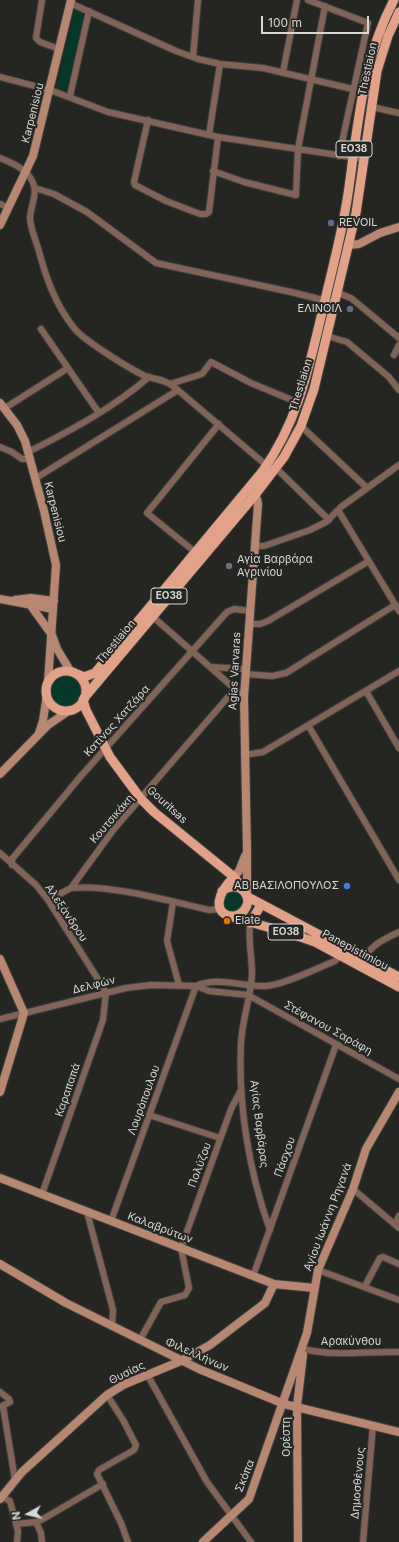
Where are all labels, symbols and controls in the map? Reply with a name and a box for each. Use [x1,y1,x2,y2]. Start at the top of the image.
scale bar [263,8,371,34]
text: 100 m [268,15,302,30]
street label: Thestiaion [356,41,380,97]
street label: Karpenisiou [19,81,47,145]
road number: ΕΟ38 [336,141,372,157]
place label: REVOIL [339,216,377,230]
marker: REVOIL [326,218,336,228]
place label: ΕΛΙΝΟΙΛ [298,302,342,316]
marker: ΕΛΙΝΟΙΛ [345,304,355,314]
street label: Thestiaion [287,357,315,413]
street label: Karpenisiou [41,480,69,544]
place label: Αγία Βαρβάρα Αγρινίου [237,553,313,579]
marker: Αγία Βαρβάρα Αγρινίου [224,561,234,571]
road number: ΕΟ38 [151,588,187,604]
street label: Thestiaion [94,617,138,667]
street label: Agias Varvaras [226,632,244,710]
street label: Κατίνας Χατζάρα [81,682,153,760]
street label: Gouritsas [144,784,190,826]
street label: Κουτσικάκη [87,792,137,846]
place label: ΑΒ ΒΑΣΙΛΟΠΟΥΛΟΣ [234,879,339,893]
marker: ΑΒ ΒΑΣΙΛΟΠΟΥΛΟΣ [342,881,352,891]
street label: Αλεξάνδρου [42,882,90,944]
place label: Elate [235,914,260,928]
marker: Elate [222,916,232,926]
road number: ΕΟ38 [268,924,304,940]
street label: Panepistimiou [320,927,390,973]
street label: Δελφών [71,973,117,997]
street label: Στέφανου Σαράφη [282,998,374,1058]
street label: Καραπαπά [53,1061,83,1119]
street label: Λουρόπουλου [125,1063,163,1137]
street label: Αγίας Βαρβάρας [247,1079,271,1169]
street label: Πάσχου [272,1135,298,1179]
street label: Πολύζου [186,1141,214,1189]
street label: Αγίου Ιωάννη Ρηγανά [301,1161,355,1273]
street label: Καλαβρύτων [125,1210,195,1246]
street label: Φιλελλήνων [163,1335,231,1375]
street label: Αρακύνθου [321,1335,381,1349]
street label: Θυσίας [107,1359,147,1387]
street label: Ορέστη [280,1417,294,1457]
street label: Δημοσθένους [348,1446,368,1520]
street label: Σκόπα [233,1458,257,1494]
north arrow [8,1494,48,1534]
text: N [9,1511,24,1521]

